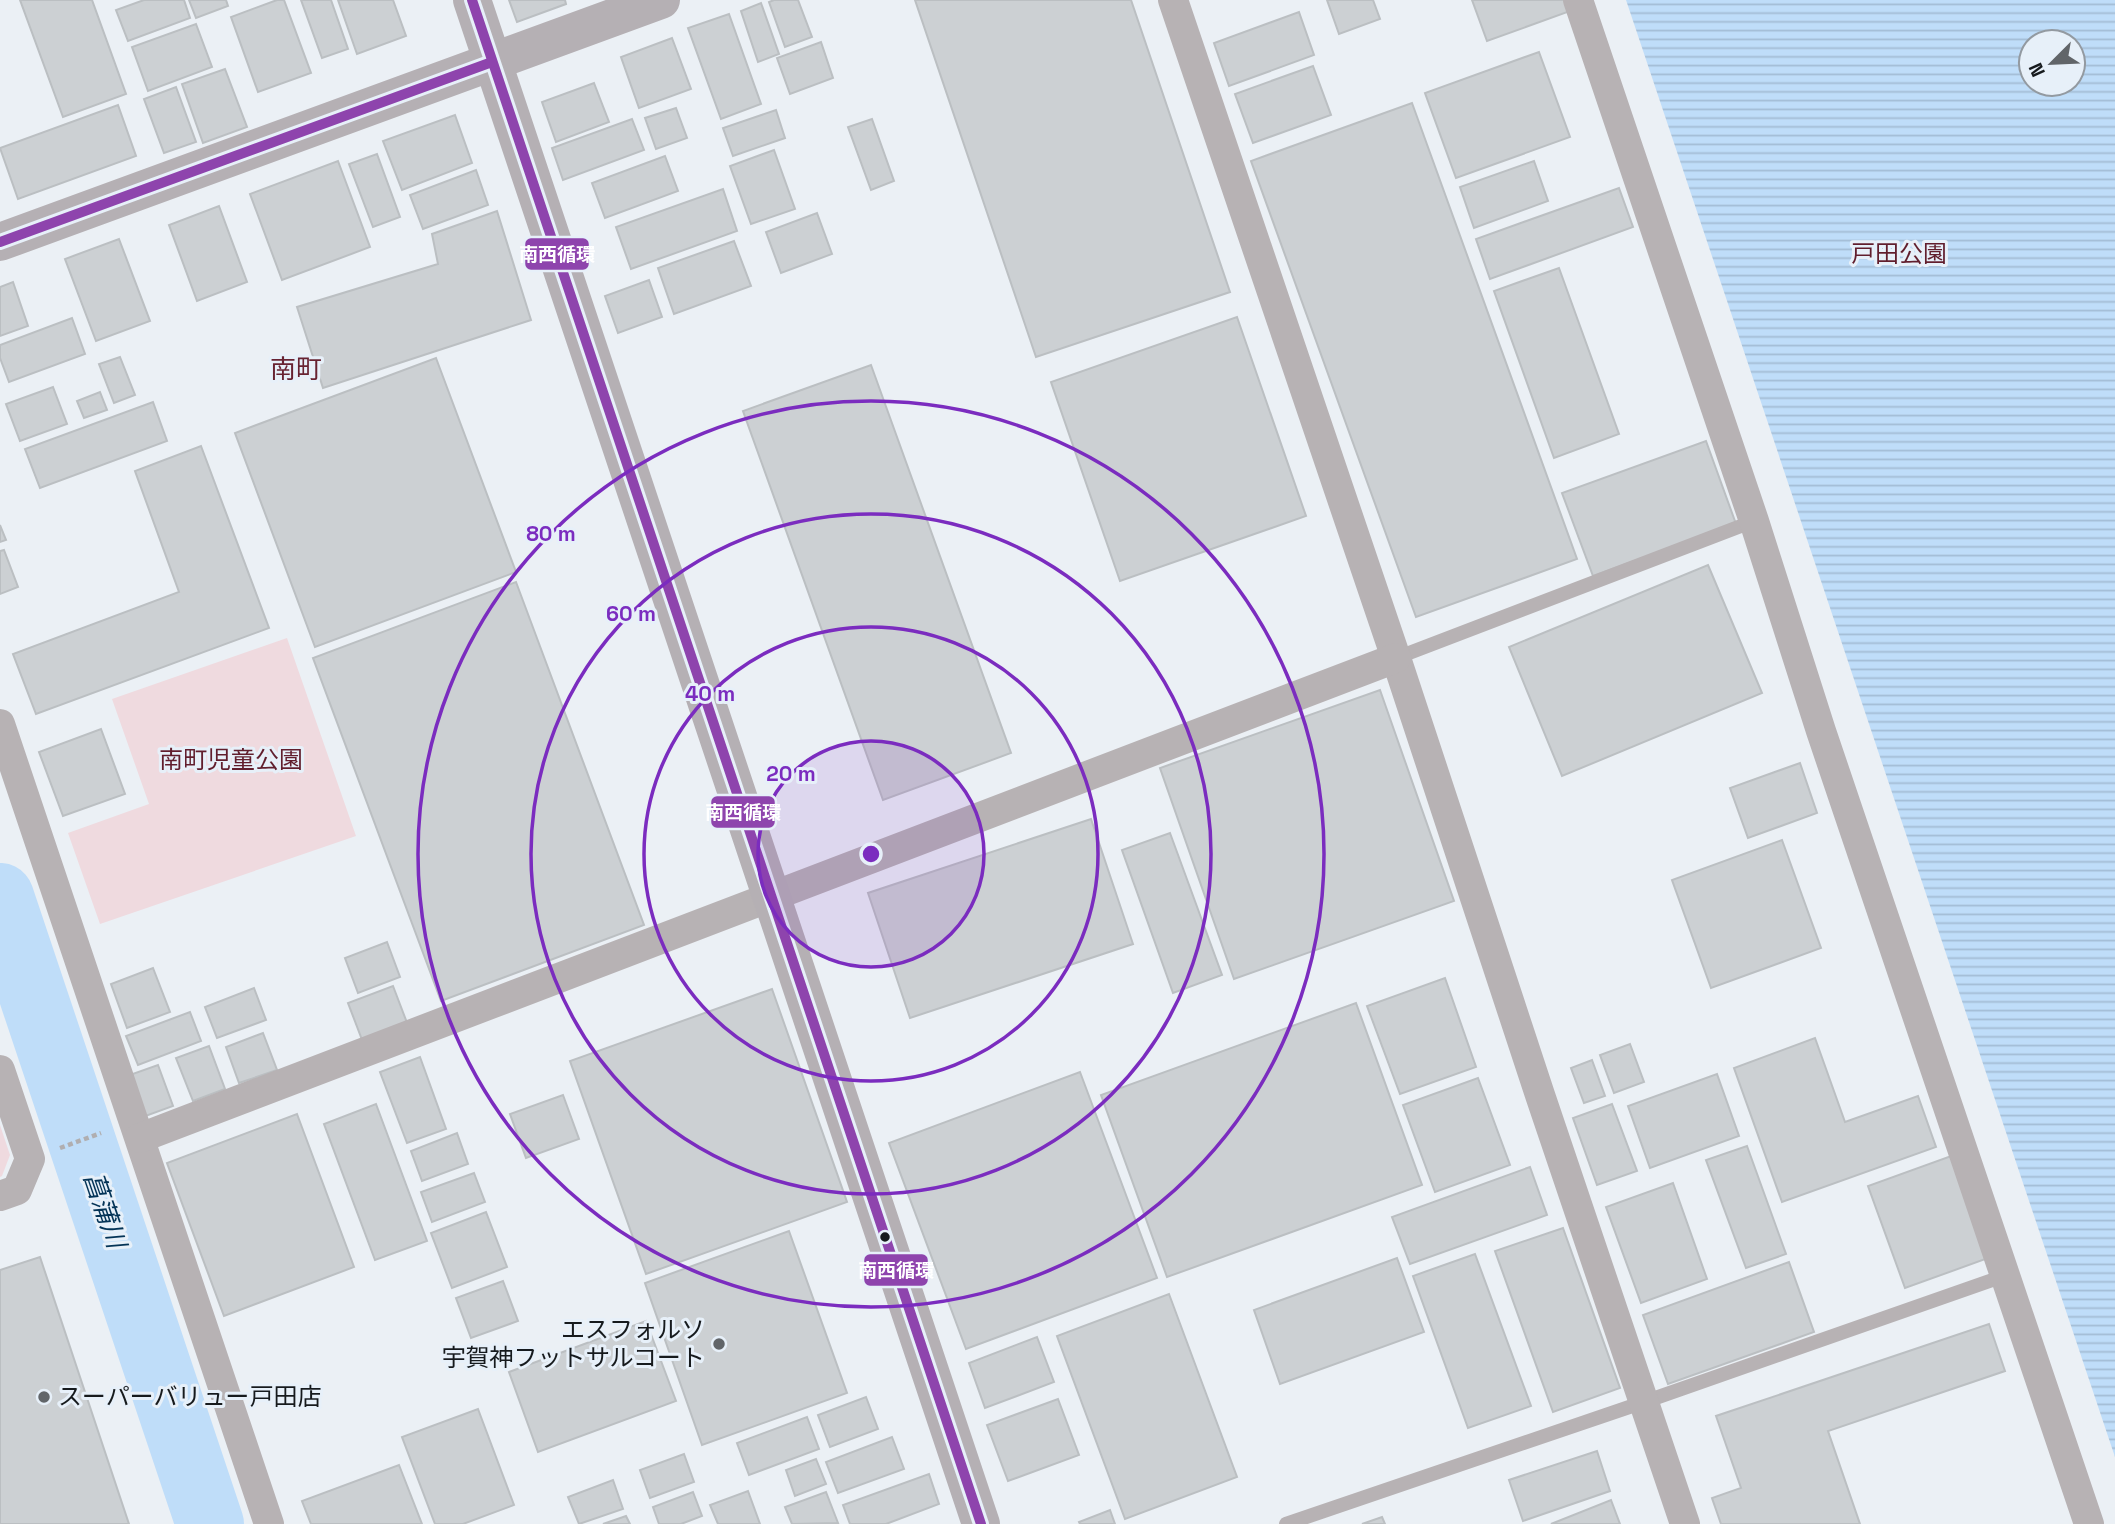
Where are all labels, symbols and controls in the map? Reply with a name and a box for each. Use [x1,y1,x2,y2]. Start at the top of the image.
north arrow [2017,28,2087,98]
text: N [2023,59,2051,81]
line badge: 南西循環 [524,237,590,271]
park label: 戸田公園 [1851,238,1947,269]
text: 南西循環 [519,242,595,267]
district label: 南町 [270,352,322,386]
text: 80 m [526,520,576,547]
text: 60 m [606,600,656,627]
text: 40 m [685,680,735,707]
park label: 南町児童公園 [159,744,303,775]
text: 20 m [766,760,816,787]
line badge: 南西循環 [710,795,776,829]
text: 南西循環 [705,800,781,825]
centre of rings [859,842,883,866]
water label: 菖蒲川 [76,1168,135,1255]
unlabelled marker [878,1230,892,1244]
line badge: 南西循環 [863,1253,929,1287]
text: 南西循環 [858,1258,934,1283]
place label: エスフォルソ 宇賀神フットサルコート [441,1314,705,1373]
marker: エスフォルソ 宇賀神フットサルコート [711,1336,727,1352]
place label: スーパーバリュー戸田店 [58,1381,322,1412]
marker: スーパーバリュー戸田店 [36,1389,52,1405]

